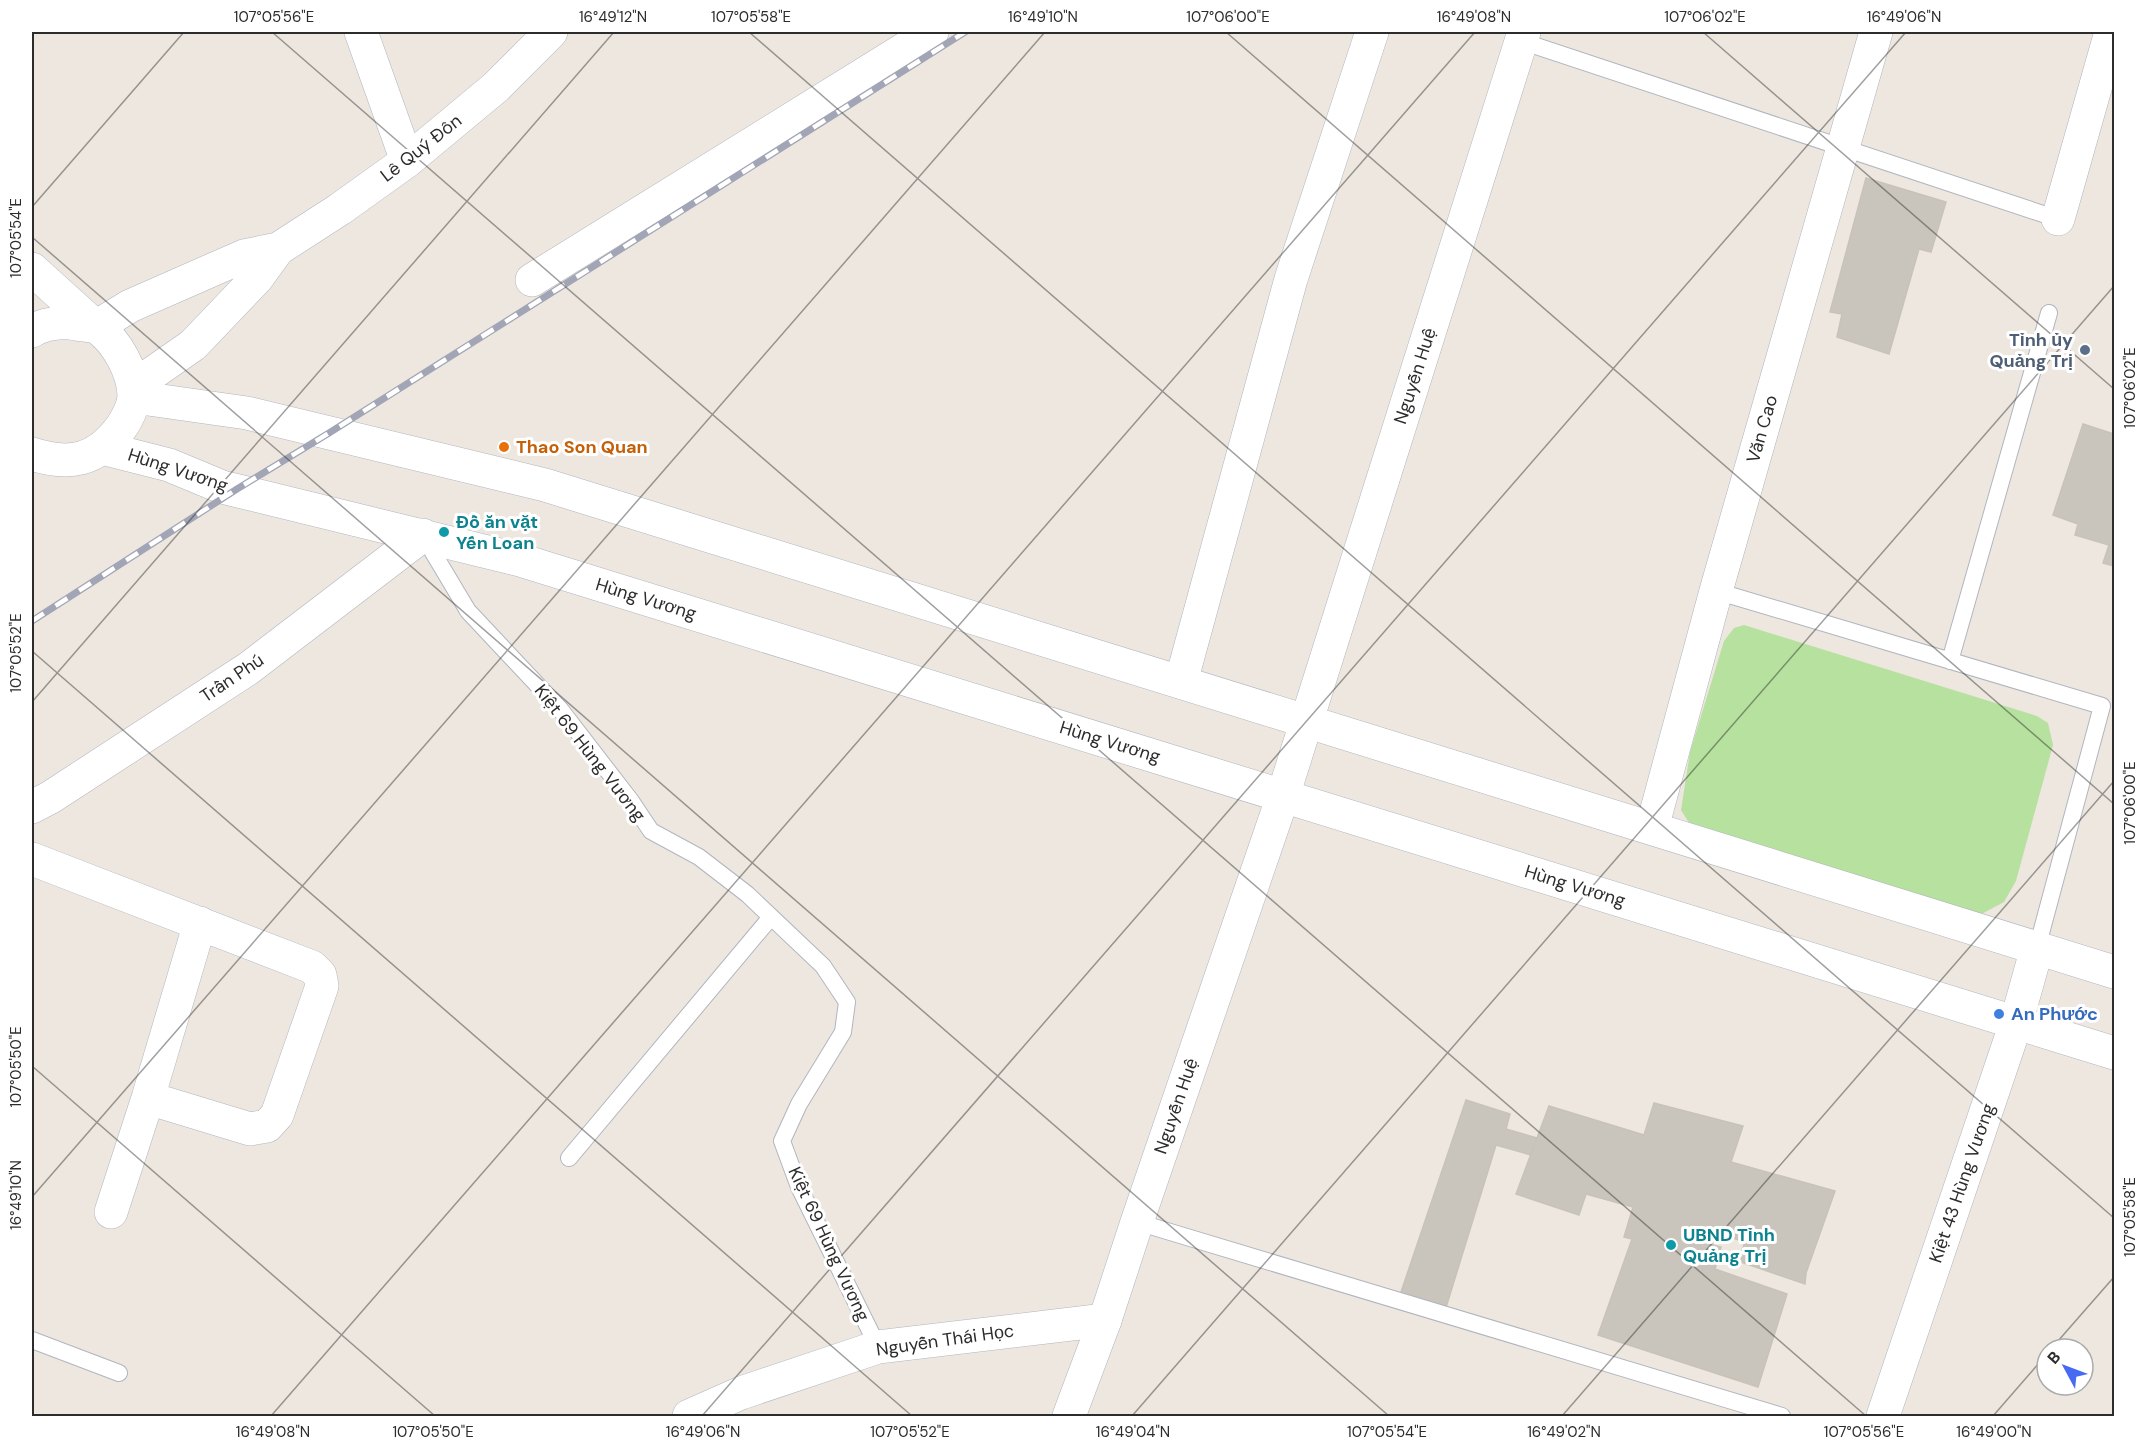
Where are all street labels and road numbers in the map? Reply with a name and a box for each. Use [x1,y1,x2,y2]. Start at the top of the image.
street label: Lê Quý Đôn [375,109,467,187]
street label: Nguyễn Huệ [1388,325,1442,427]
street label: Văn Cao [1741,392,1783,466]
street label: Hùng Vương [125,443,231,497]
street label: Hùng Vương [593,572,699,626]
street label: Trần Phú [196,648,268,708]
street label: Kiệt 69 Hùng Vương [529,680,651,826]
street label: Hùng Vương [1057,715,1163,769]
street label: Hùng Vương [1522,859,1628,913]
street label: Nguyễn Huệ [1148,1055,1204,1157]
street label: Kiệt 43 Hùng Vương [1923,1100,2001,1266]
street label: Kiệt 69 Hùng Vương [783,1163,875,1325]
street label: Nguyễn Thái Học [874,1318,1016,1362]

